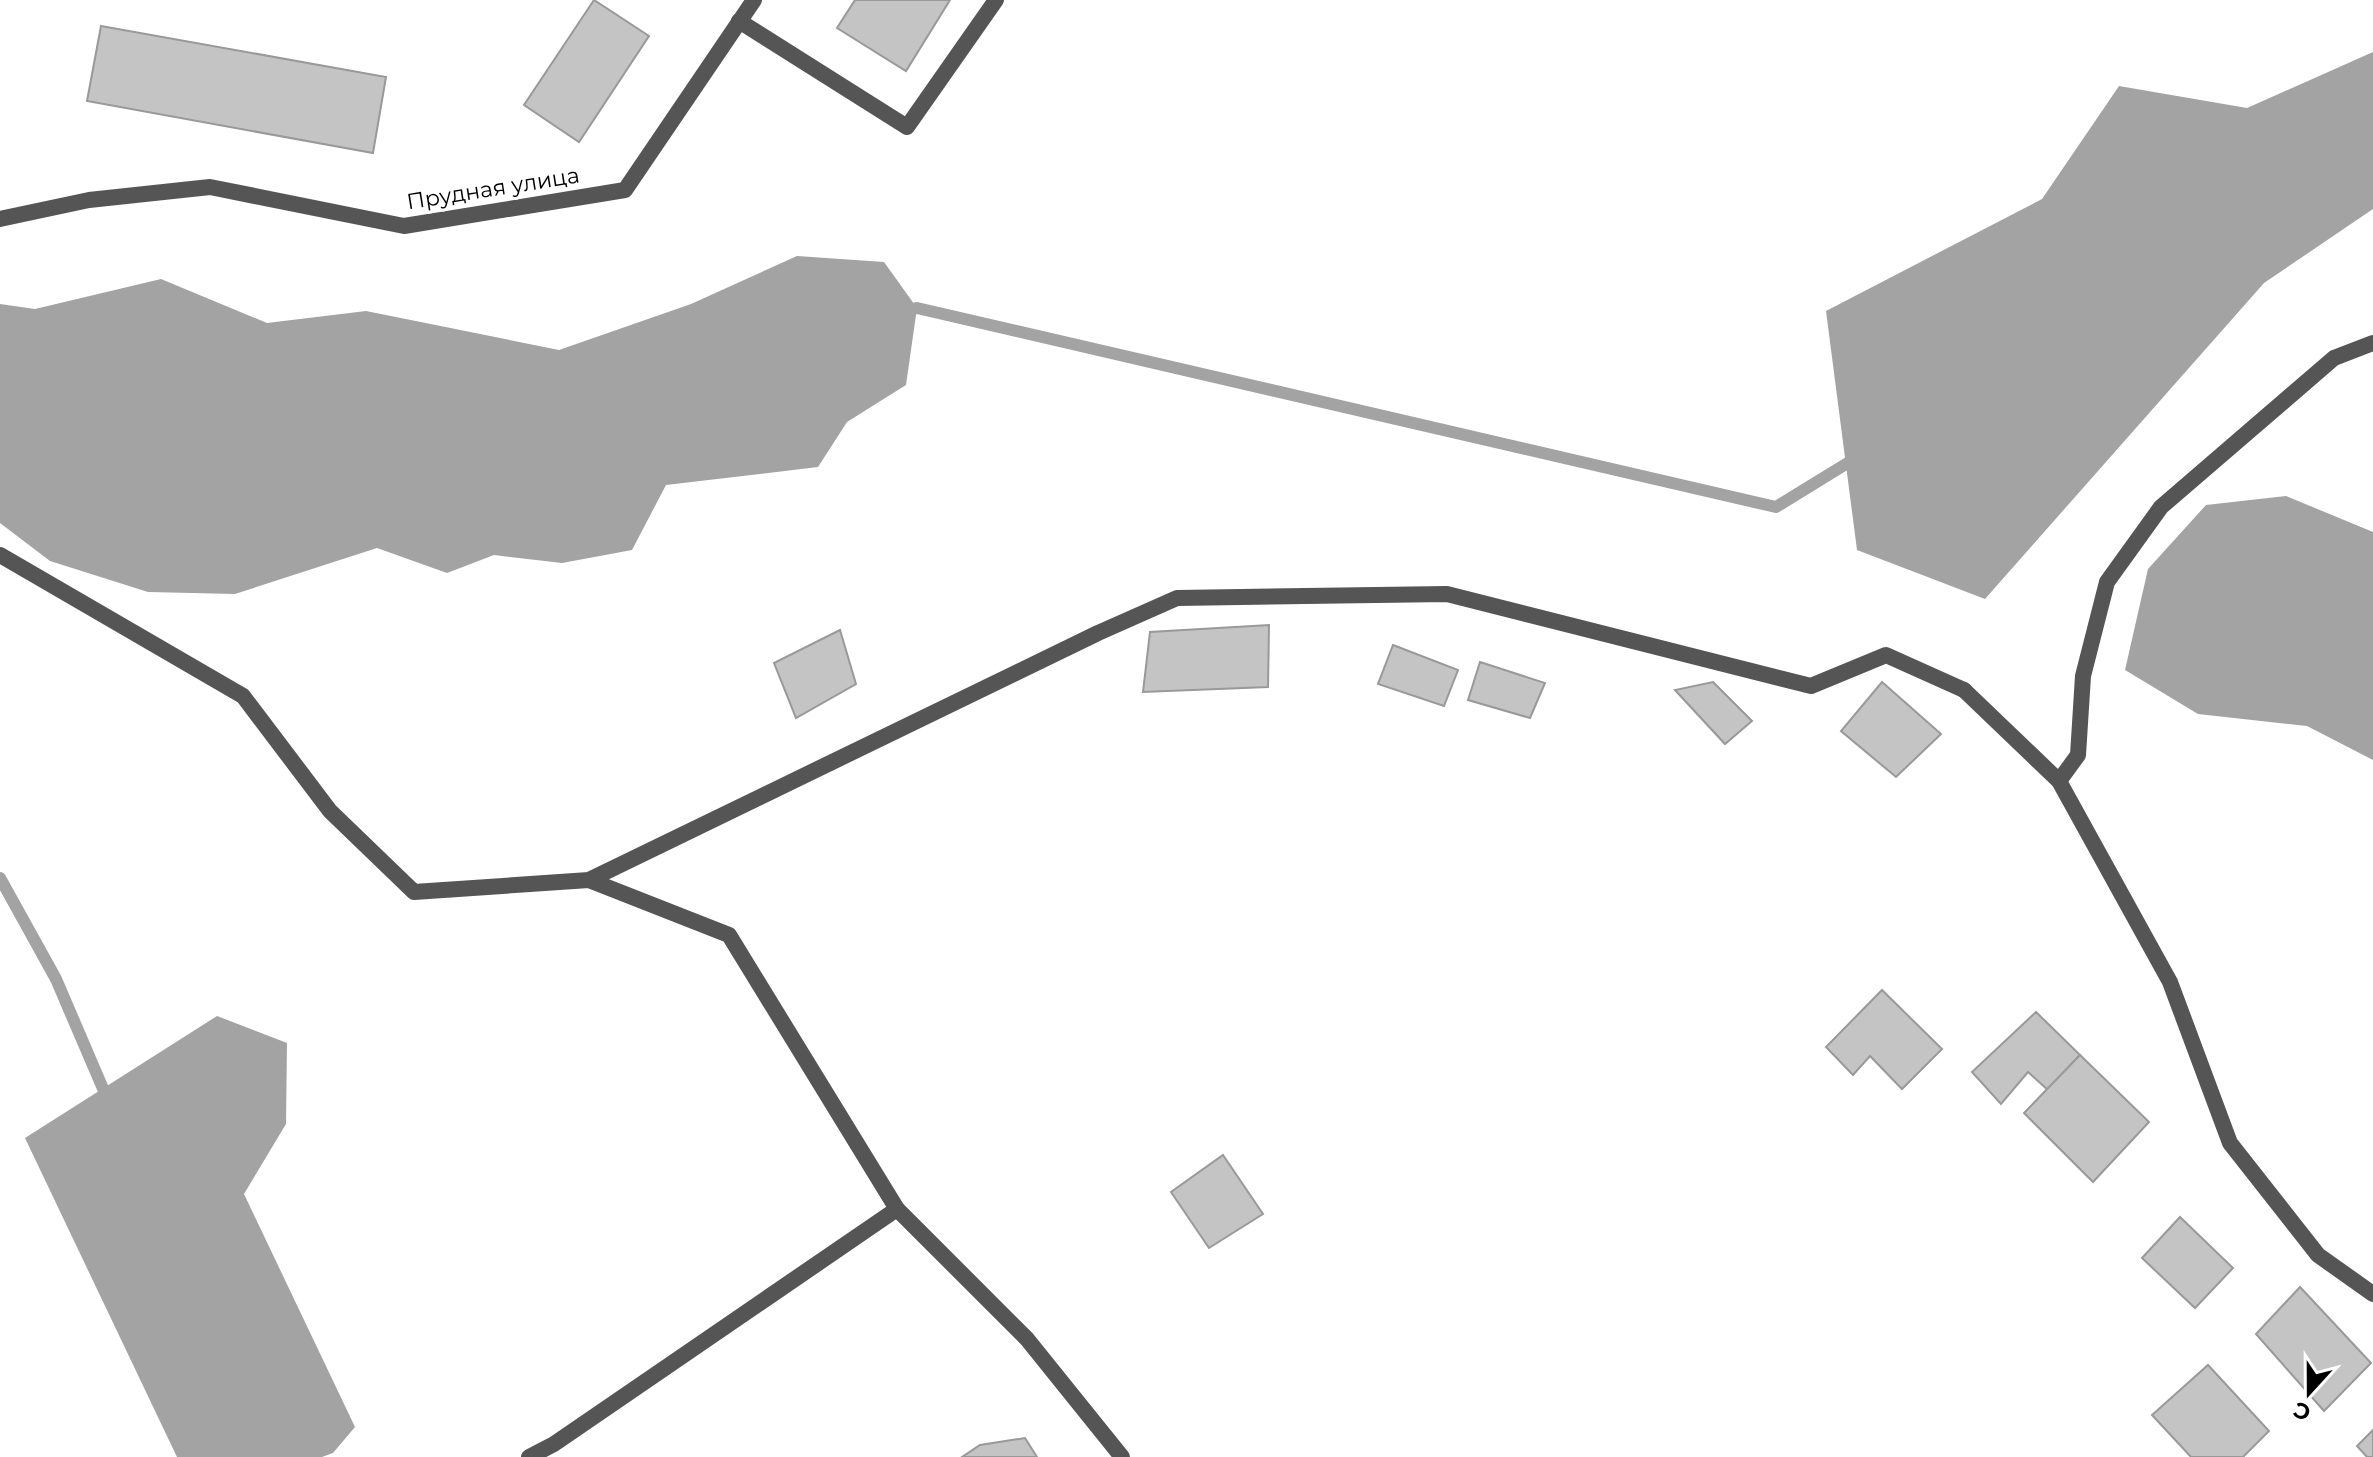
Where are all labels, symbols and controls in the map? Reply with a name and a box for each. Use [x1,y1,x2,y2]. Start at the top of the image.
street label: Прудная улица [405,162,581,215]
north arrow [2269,1353,2349,1433]
text: С [2290,1396,2314,1427]

